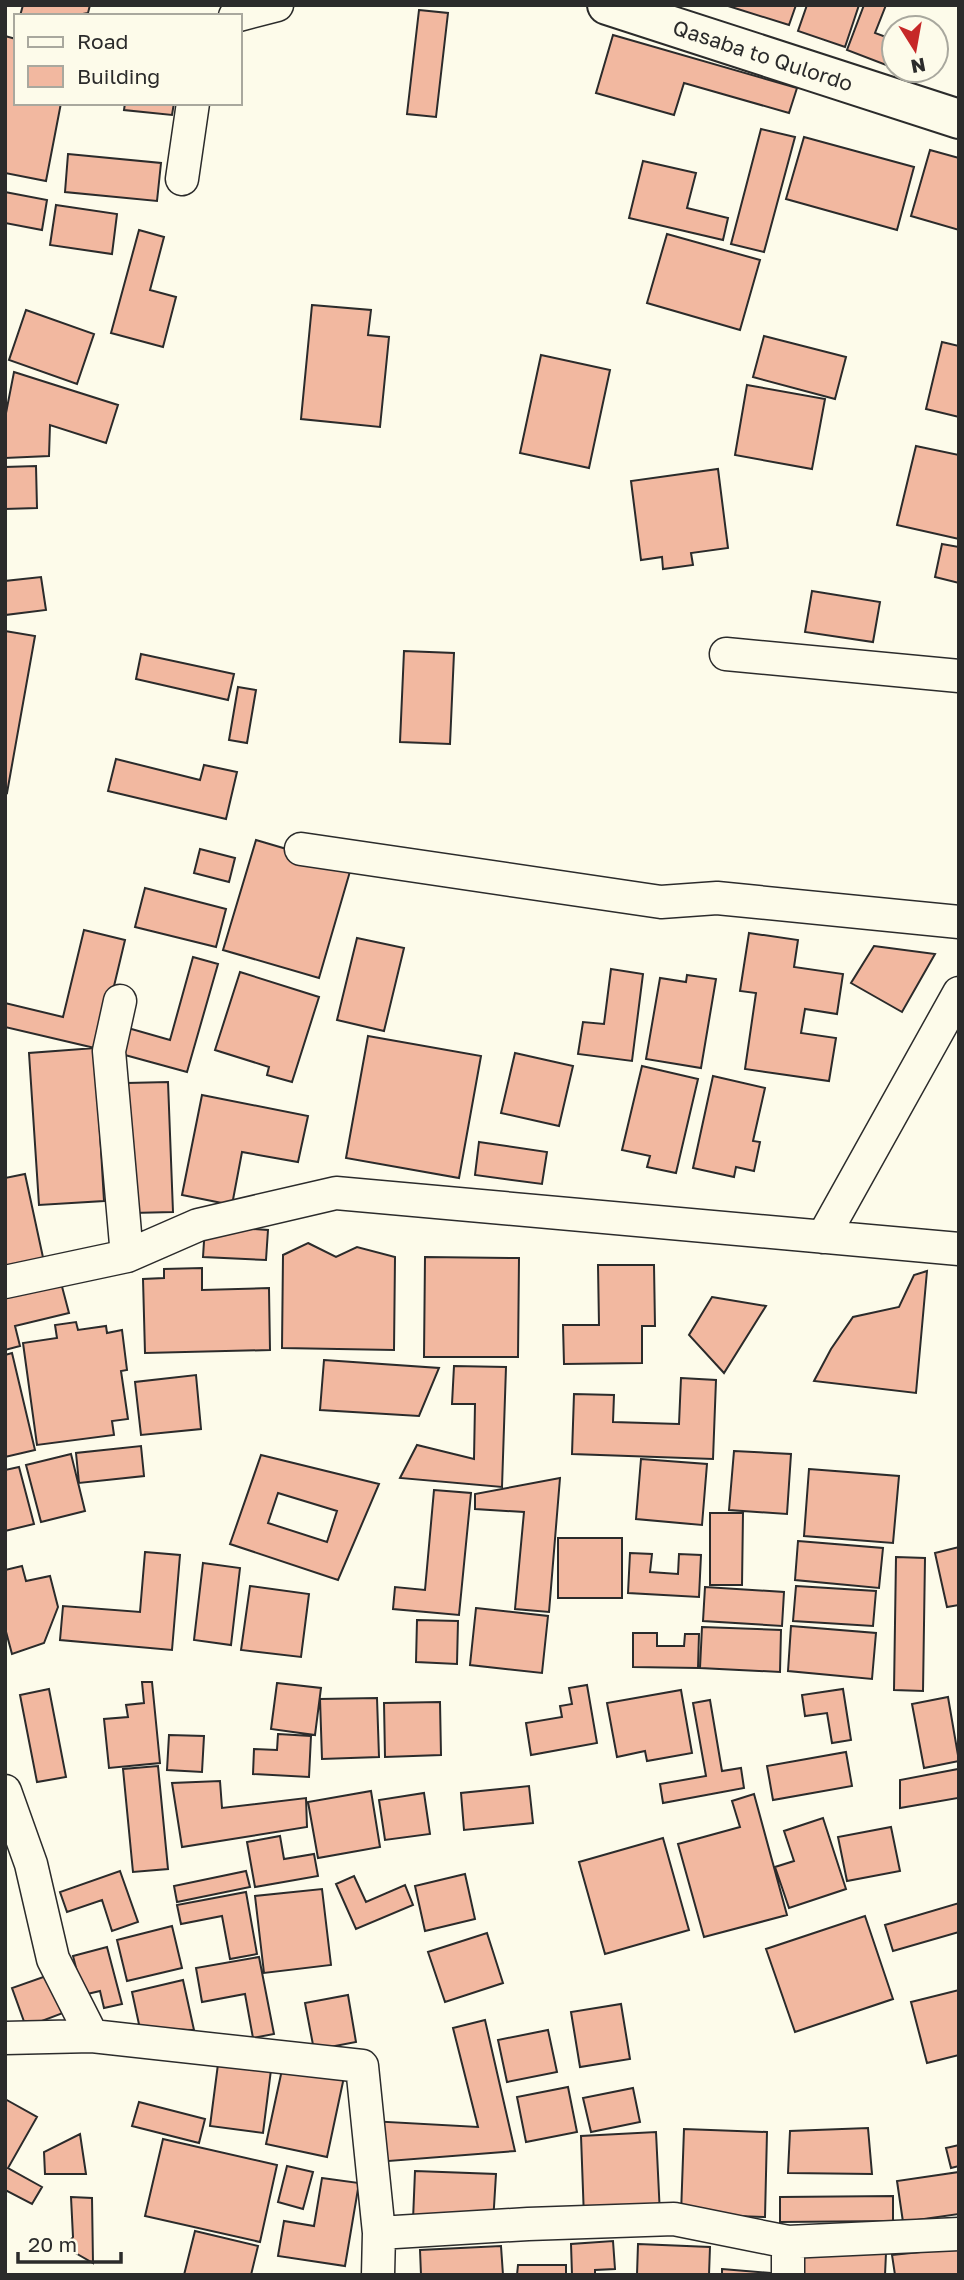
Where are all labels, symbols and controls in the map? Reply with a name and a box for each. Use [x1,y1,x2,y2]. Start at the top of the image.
legend [14,14,242,105]
street label: Qasaba to Qulordo [670,14,856,96]
north arrow [880,14,950,84]
text: Road [77,28,128,54]
text: N [909,54,928,79]
text: Building [77,63,160,89]
scale bar [18,2220,121,2264]
text: 20 m [28,2231,77,2257]

